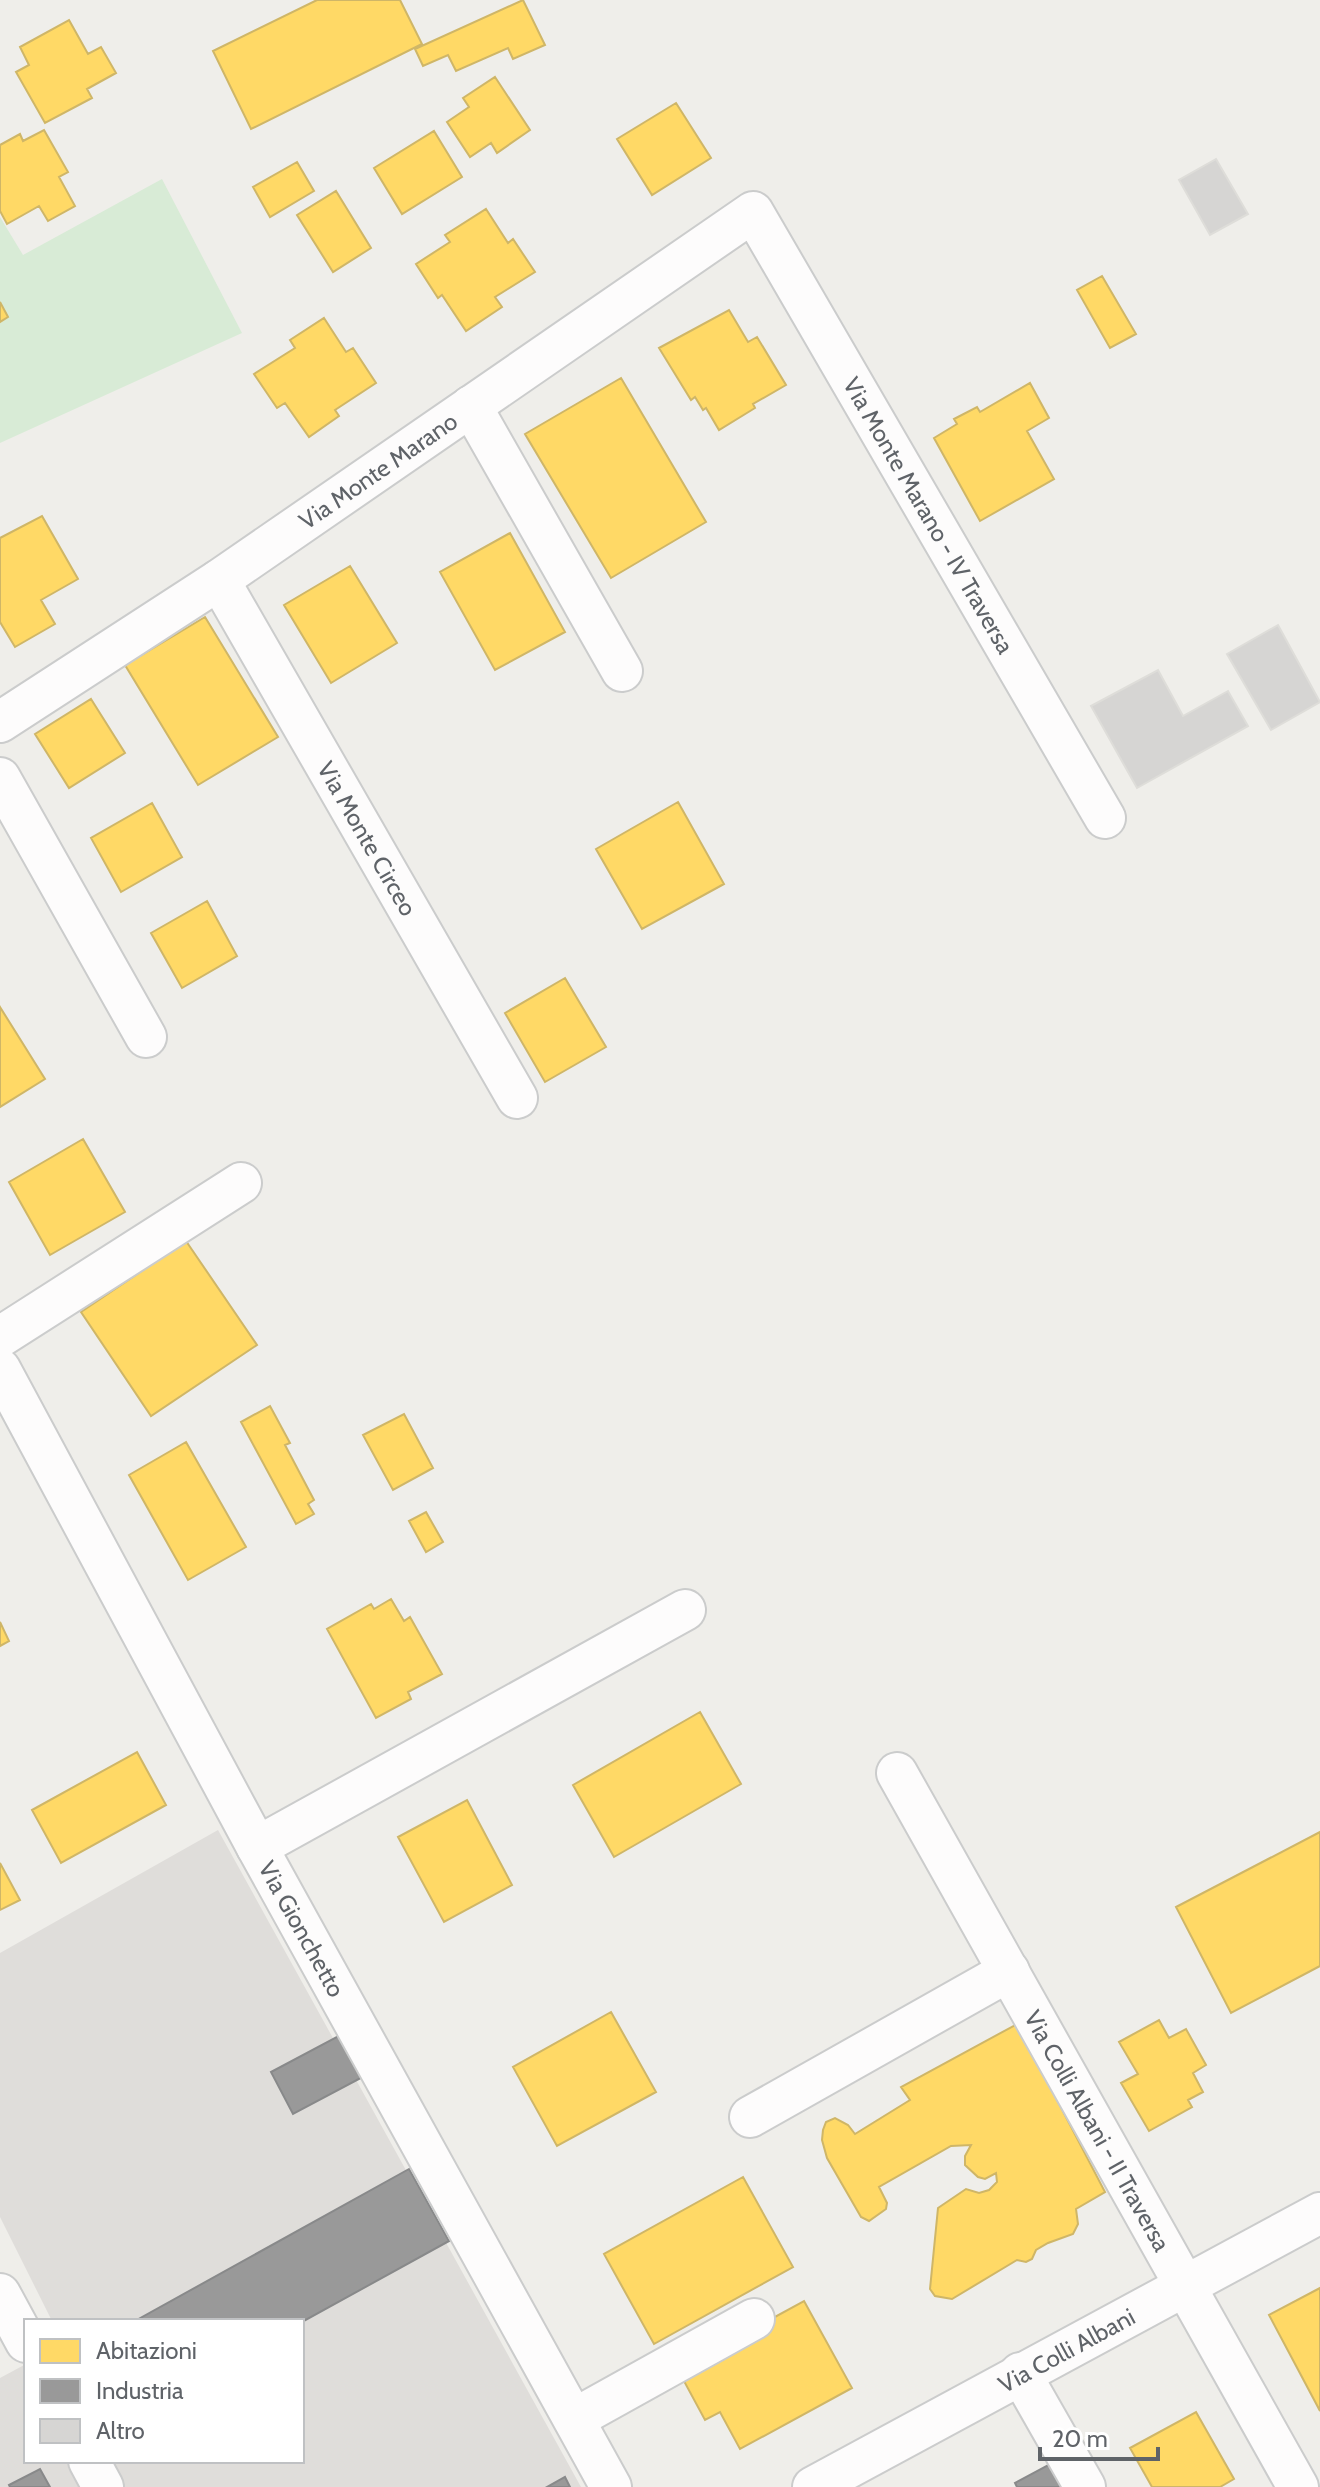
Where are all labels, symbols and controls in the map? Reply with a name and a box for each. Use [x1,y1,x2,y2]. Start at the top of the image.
street label: Via Monte Marano - IV Traversa [837,372,1021,659]
street label: Via Monte Marano [293,406,463,535]
street label: Via Monte Circeo [312,756,423,921]
street label: Via Gionchetto [253,1856,351,2002]
street label: Via Colli Albani - II Traversa [1019,2005,1177,2256]
street label: Via Colli Albani [993,2301,1140,2399]
legend [24,2319,304,2463]
text: Abitazioni [96,2336,197,2365]
text: Industria [96,2376,184,2405]
scale bar [1040,2411,1158,2461]
text: Altro [96,2416,145,2445]
text: 20 m [1052,2424,1108,2453]

